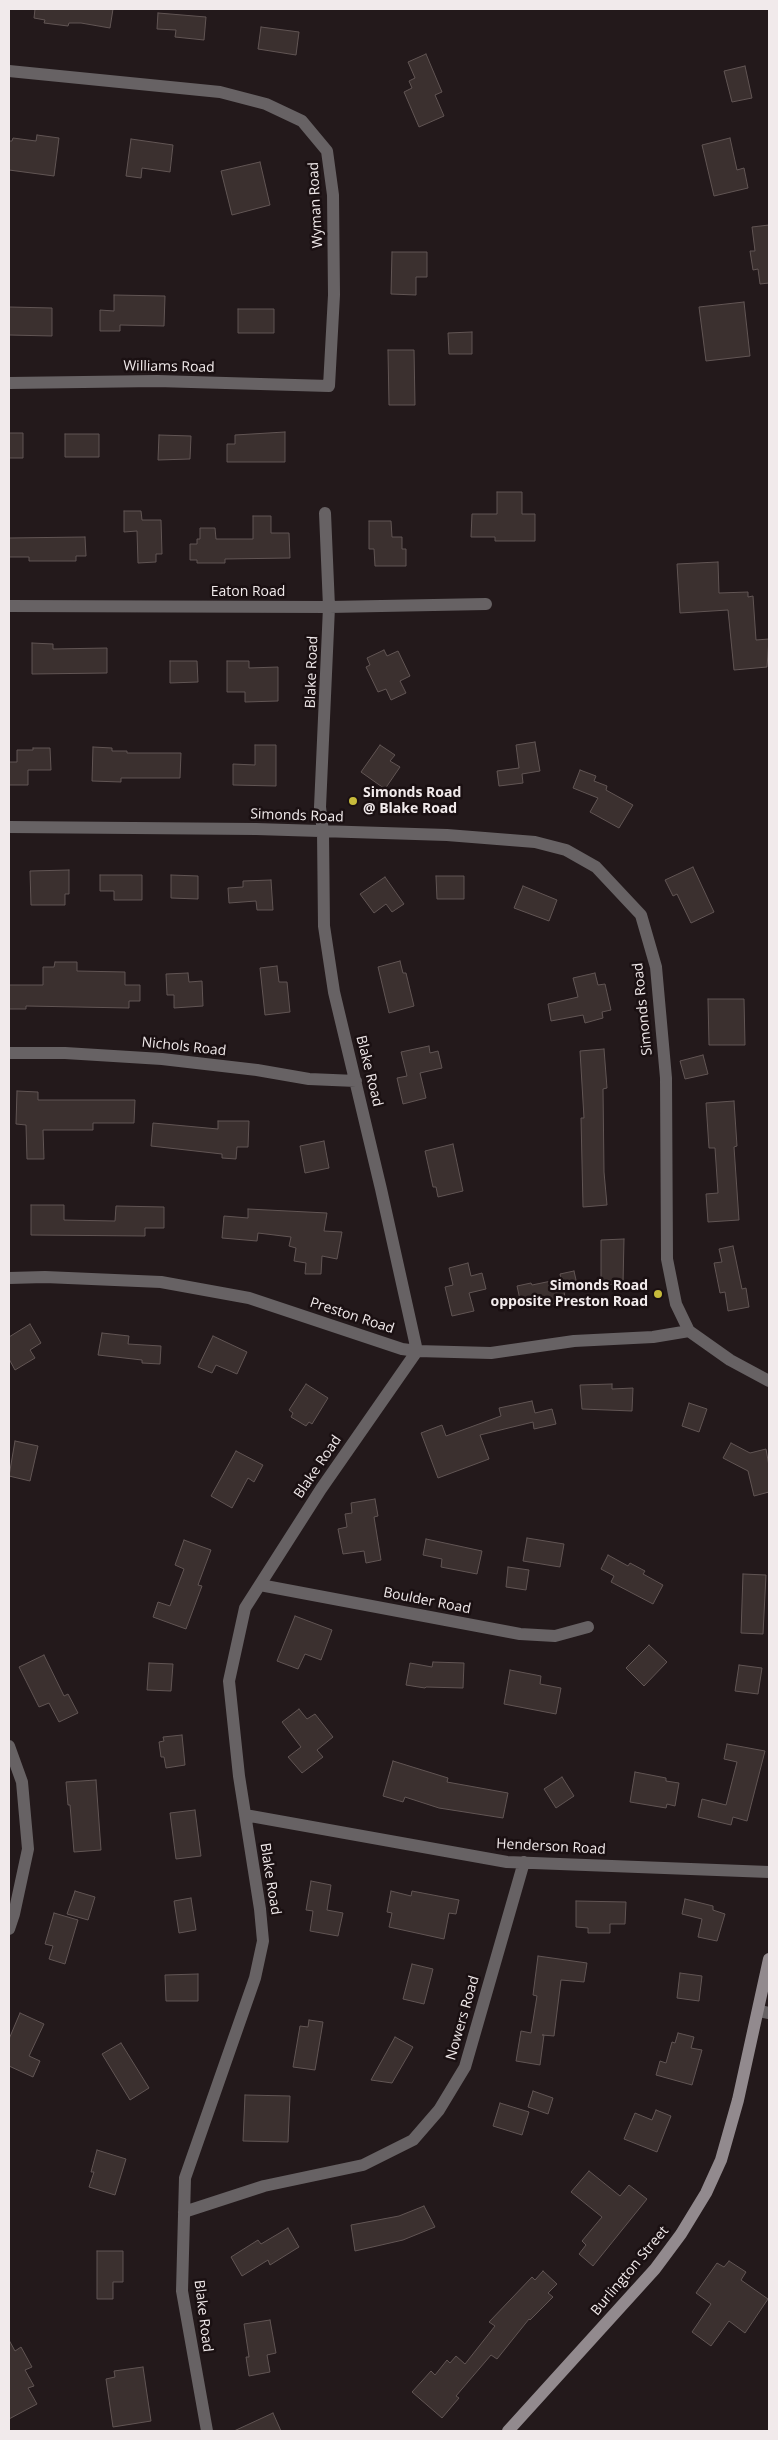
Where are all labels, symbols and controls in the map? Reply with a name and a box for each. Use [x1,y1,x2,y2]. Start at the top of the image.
street label: Wyman Road [305,161,327,249]
street label: Williams Road [123,358,215,376]
street label: Eaton Road [211,584,285,600]
street label: Blake Road [302,635,322,709]
place label: Simonds Road @ Blake Road [363,785,461,818]
marker: Simonds Road @ Blake Road [347,795,359,807]
street label: Simonds Road [250,806,344,826]
street label: Simonds Road [630,962,656,1056]
street label: Nichols Road [141,1034,227,1060]
street label: Blake Road [352,1034,386,1108]
place label: Simonds Road opposite Preston Road [491,1278,648,1310]
marker: Simonds Road opposite Preston Road [652,1288,664,1300]
street label: Preston Road [308,1294,396,1338]
street label: Blake Road [291,1432,345,1502]
street label: Boulder Road [382,1584,472,1618]
street label: Henderson Road [496,1836,606,1858]
street label: Blake Road [256,1842,284,1916]
street label: Nowers Road [443,1974,483,2062]
street label: Burlington Street [588,2223,672,2319]
street label: Blake Road [190,2279,216,2353]

